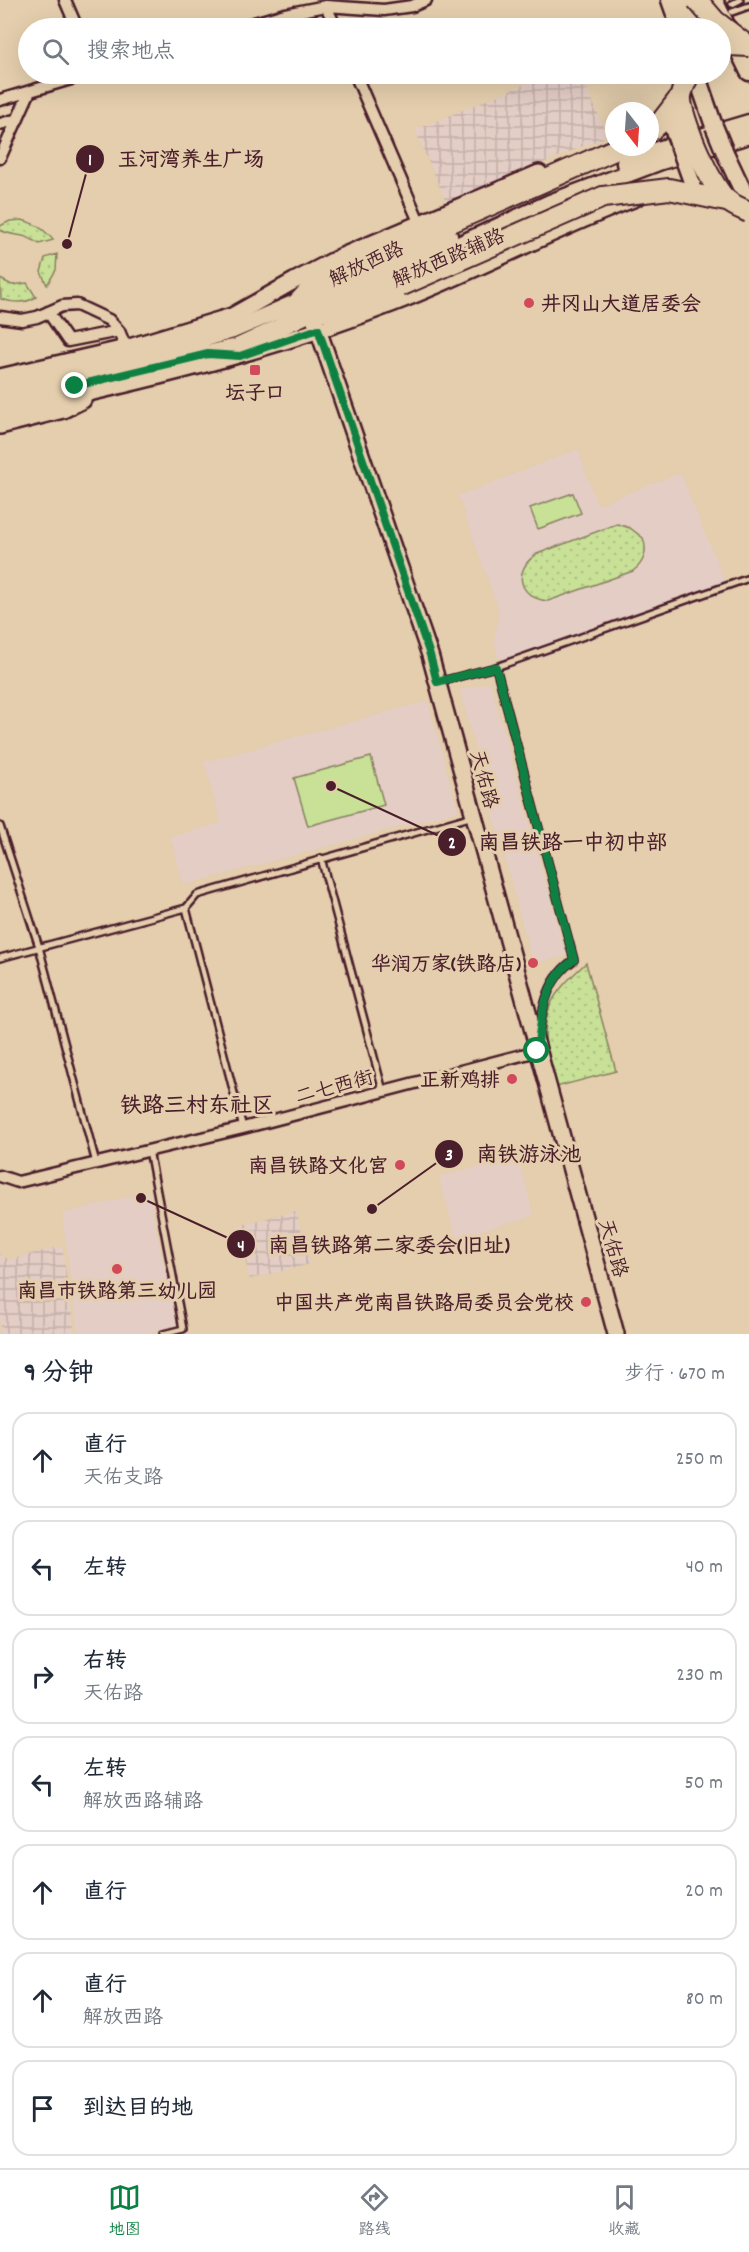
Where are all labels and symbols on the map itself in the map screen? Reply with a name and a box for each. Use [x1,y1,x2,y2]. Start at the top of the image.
north arrow [605,102,659,156]
callout: 玉河湾养生广场 [75,140,276,179]
text: 玉河湾养生广场 [118,147,265,177]
text: 1 [88,149,92,174]
street label: 解放西路辅路 [388,223,511,296]
street label: 解放西路 [325,236,410,295]
place label: 井冈山大道居委会 [541,292,701,320]
marker: 井冈山大道居委会 [522,296,536,310]
marker: 坛子口 [248,363,262,377]
route end [61,372,87,398]
place label: 坛子口 [225,381,285,409]
street label: 天佑路 [461,747,504,813]
callout: 南昌铁路一中初中部 [437,822,680,861]
text: 南昌铁路一中初中部 [479,830,668,860]
text: 2 [448,832,456,857]
place label: 华润万家(铁路店) [371,952,521,980]
marker: 华润万家(铁路店) [526,956,540,970]
route start [523,1037,549,1063]
street label: 二七西街 [293,1065,377,1113]
place label: 正新鸡排 [420,1068,500,1096]
marker: 正新鸡排 [505,1072,519,1086]
district label: 铁路三村东社区 [120,1092,274,1123]
callout: 南铁游泳池 [434,1134,593,1173]
text: 南铁游泳池 [477,1142,582,1172]
text: 3 [445,1144,453,1169]
place label: 南昌铁路文化宫 [248,1154,388,1182]
marker: 南昌铁路文化宫 [393,1158,407,1172]
street label: 天佑路 [589,1216,633,1282]
callout: 南昌铁路第二家委会(旧址) [226,1225,522,1264]
text: 南昌铁路第二家委会(旧址) [268,1233,510,1263]
text: 4 [237,1235,245,1260]
marker: 南昌市铁路第三幼儿园 [110,1262,124,1276]
place label: 南昌市铁路第三幼儿园 [17,1279,217,1307]
place label: 中国共产党南昌铁路局委员会党校 [274,1291,574,1319]
marker: 中国共产党南昌铁路局委员会党校 [579,1295,593,1309]

